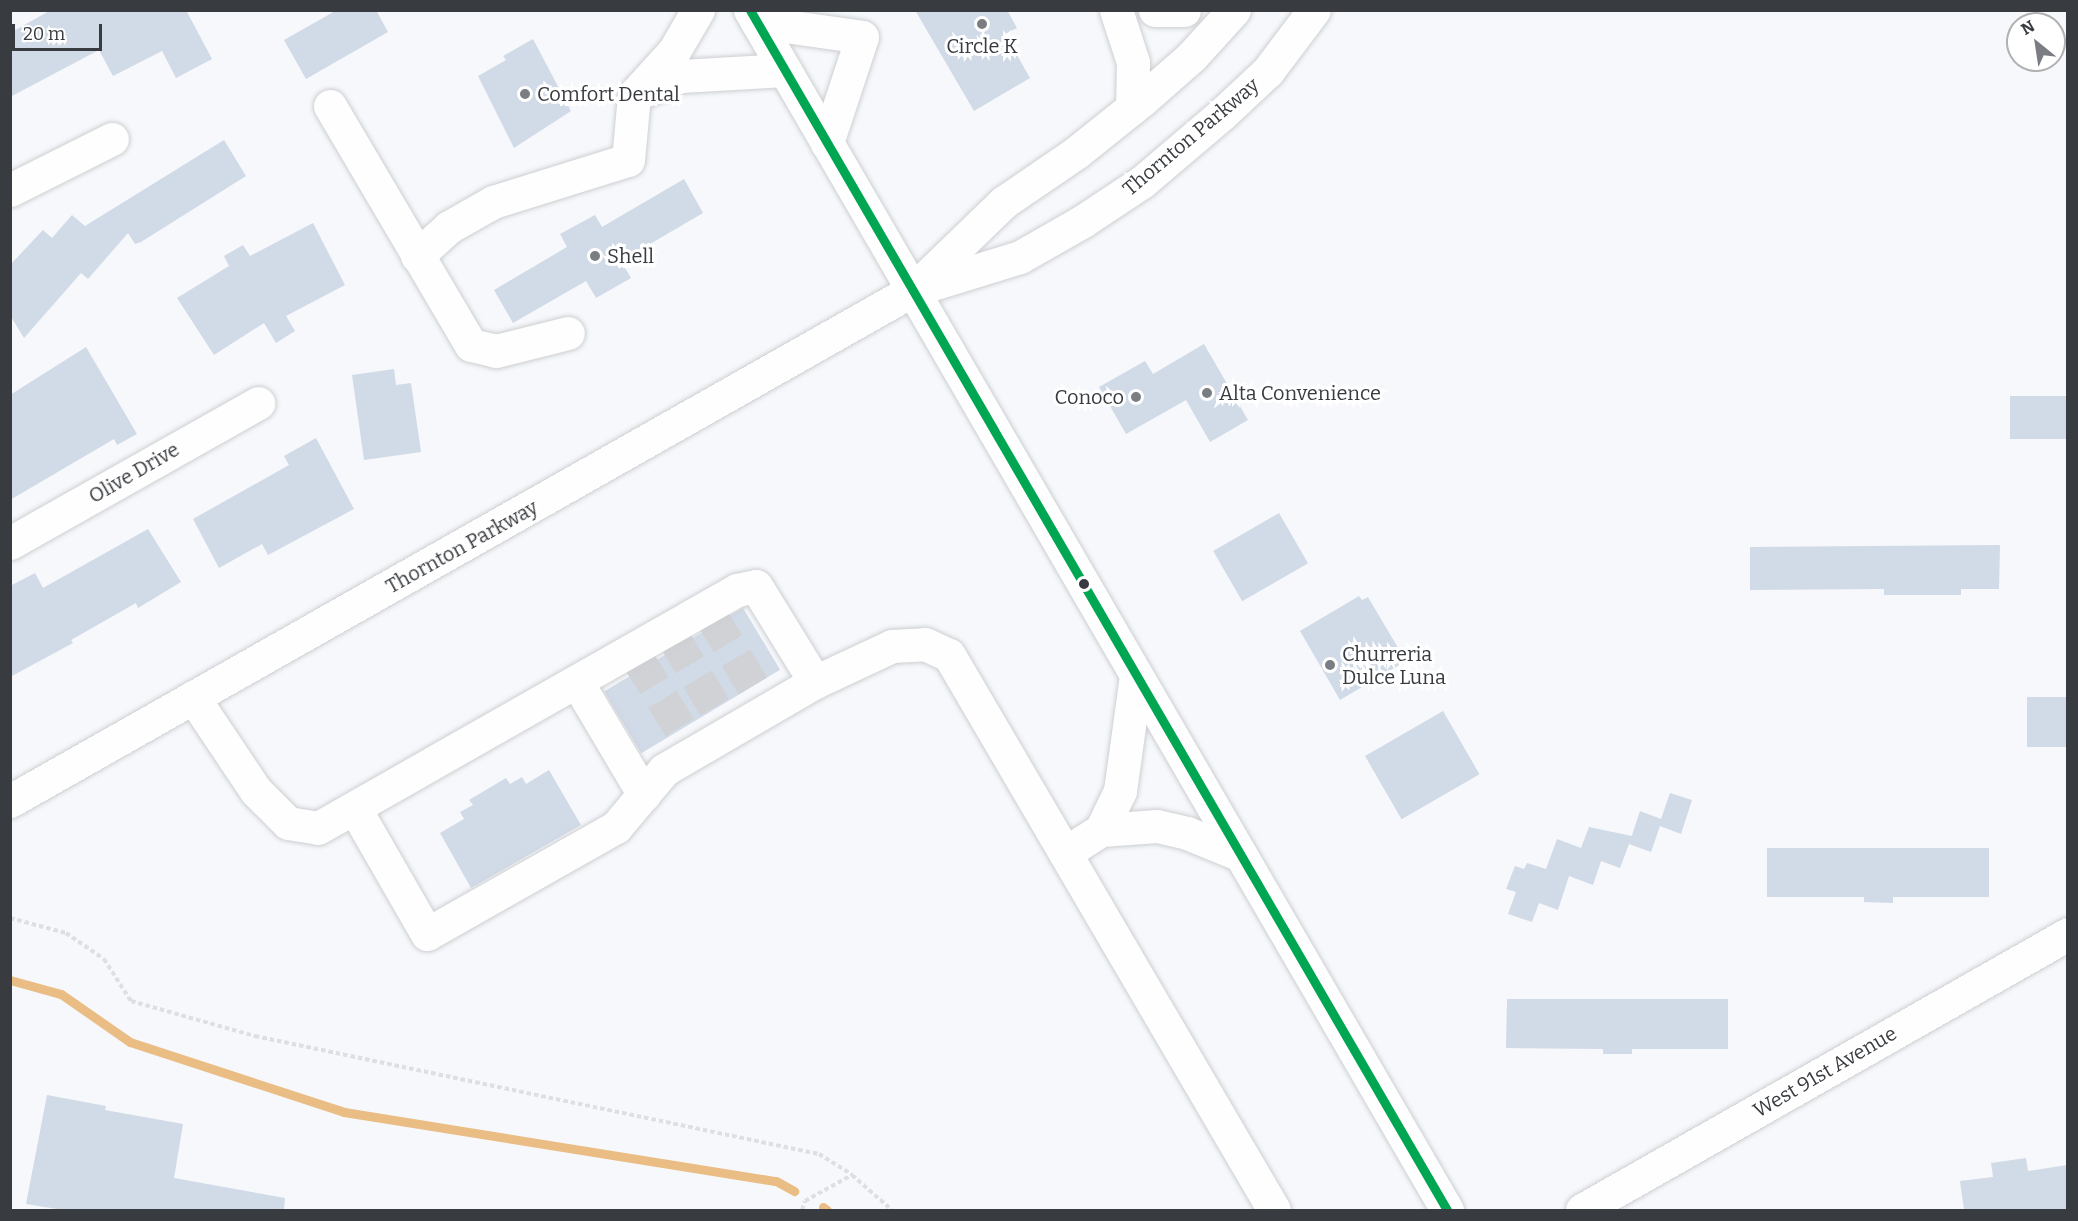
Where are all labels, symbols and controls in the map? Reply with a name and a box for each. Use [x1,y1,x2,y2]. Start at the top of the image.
scale bar [15,12,105,50]
north arrow [2006,12,2066,72]
text: N [2018,16,2038,39]
marker: Circle K [975,17,989,31]
text: 20 m [23,23,65,45]
place label: Circle K [946,34,1018,58]
street label: Thornton Parkway [1118,73,1264,201]
place label: Comfort Dental [537,82,680,106]
marker: Comfort Dental [518,87,532,101]
place label: Shell [607,244,654,268]
marker: Shell [588,249,602,263]
place label: Alta Convenience [1219,381,1381,405]
place label: Conoco [1055,385,1124,409]
marker: Alta Convenience [1200,386,1214,400]
marker: Conoco [1129,390,1143,404]
street label: Olive Drive [84,437,184,509]
street label: Thornton Parkway [382,495,542,599]
unlabelled marker [1078,578,1090,590]
place label: Churreria Dulce Luna [1342,642,1446,689]
marker: Churreria Dulce Luna [1323,658,1337,672]
street label: West 91st Avenue [1749,1021,1901,1123]

